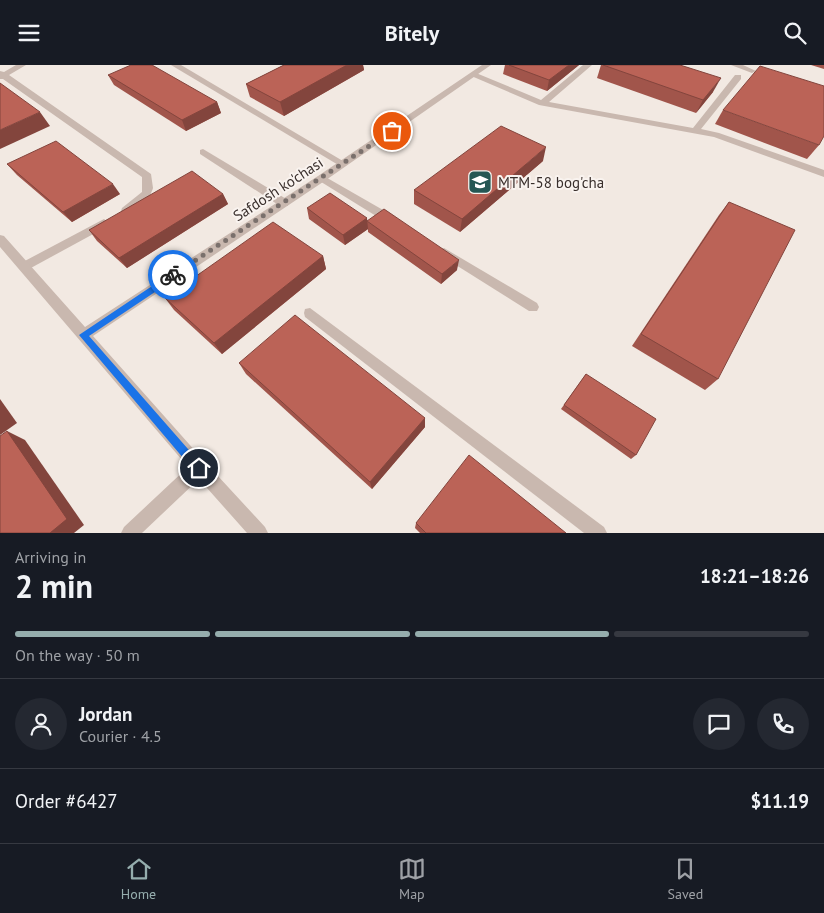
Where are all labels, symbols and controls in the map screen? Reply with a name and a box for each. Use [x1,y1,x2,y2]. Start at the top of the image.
icon: menu [15,19,43,47]
text: Bitely [385,19,439,47]
icon: search [781,19,809,47]
pin [371,110,413,152]
icon: bag [378,117,406,145]
street label: Safdosh ko'chasi [229,153,327,225]
school or university icon: MTM-58 bog'cha [467,169,493,195]
place label: MTM-58 bog'cha [498,173,604,192]
courier [148,250,198,300]
icon: bike [159,261,187,289]
pin [178,447,220,489]
icon: home [185,454,213,482]
text: Arriving in [15,547,86,567]
text: 18:21–18:26 [700,564,809,588]
text: 2 min [15,565,93,607]
text: On the way · 50 m [15,645,140,665]
button: person [15,698,67,750]
button: chat [693,698,745,750]
button: phone [757,698,809,750]
text: Jordan [79,702,132,726]
text: Courier · 4.5 [79,726,162,746]
text: Order #6427 [15,789,118,813]
text: $11.19 [750,789,809,813]
tab: Home [121,855,156,903]
tab: Map [398,855,426,903]
tab: Saved [668,855,703,903]

